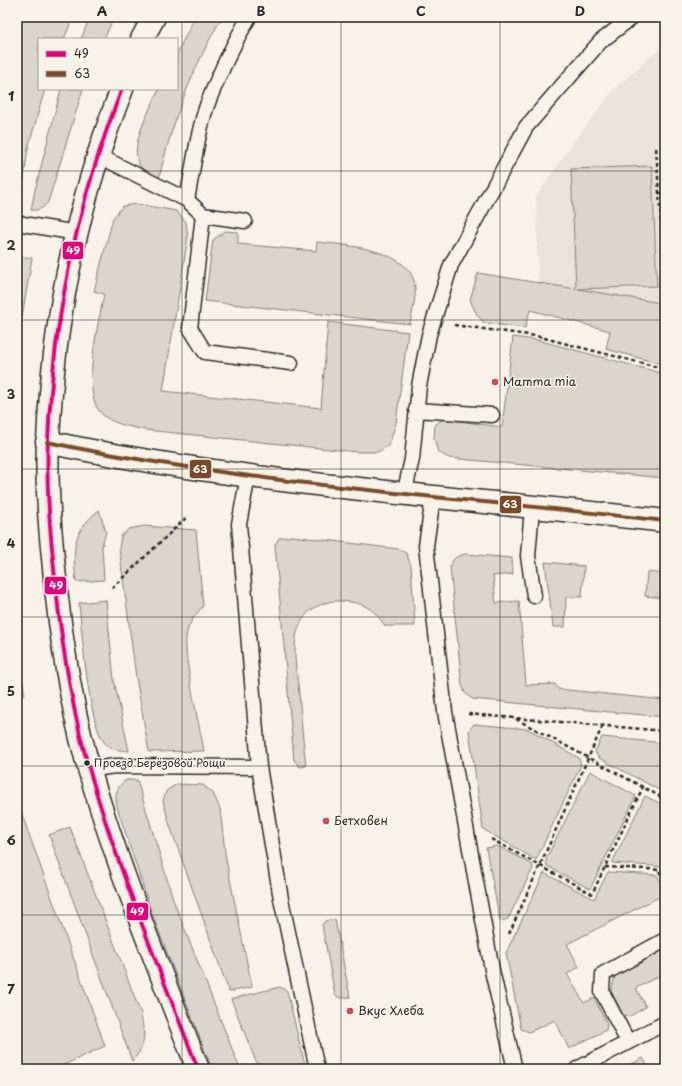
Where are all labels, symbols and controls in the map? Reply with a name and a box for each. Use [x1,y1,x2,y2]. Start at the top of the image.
text: A [97,1,107,20]
text: B [257,1,266,20]
text: C [416,1,426,20]
text: D [575,1,585,20]
legend [38,38,178,90]
text: 49 [74,44,89,62]
text: 63 [74,64,90,82]
text: 1 [8,86,14,105]
text: 2 [6,235,16,254]
line badge: 49 [62,241,84,260]
text: 49 [66,241,80,258]
place label: Mamma mia [503,372,577,390]
marker: Mamma mia [490,377,500,387]
text: 3 [7,384,16,403]
line badge: 63 [189,459,212,479]
text: 63 [193,460,207,477]
line badge: 63 [499,495,522,514]
text: 63 [503,495,517,512]
text: 4 [7,533,16,552]
line badge: 49 [44,576,67,595]
text: 49 [49,576,63,593]
text: 5 [7,681,15,700]
place label: Проезд Берёзовой Рощи [94,754,225,771]
marker: Проезд Берёзовой Рощи [82,758,92,768]
place label: Бетховен [334,811,388,829]
marker: Бетховен [321,816,331,826]
text: 6 [6,830,16,849]
line badge: 49 [126,902,149,921]
text: 49 [130,902,144,919]
text: 7 [7,979,15,998]
place label: Вкус Хлеба [358,1001,425,1019]
marker: Вкус Хлеба [345,1006,355,1016]

